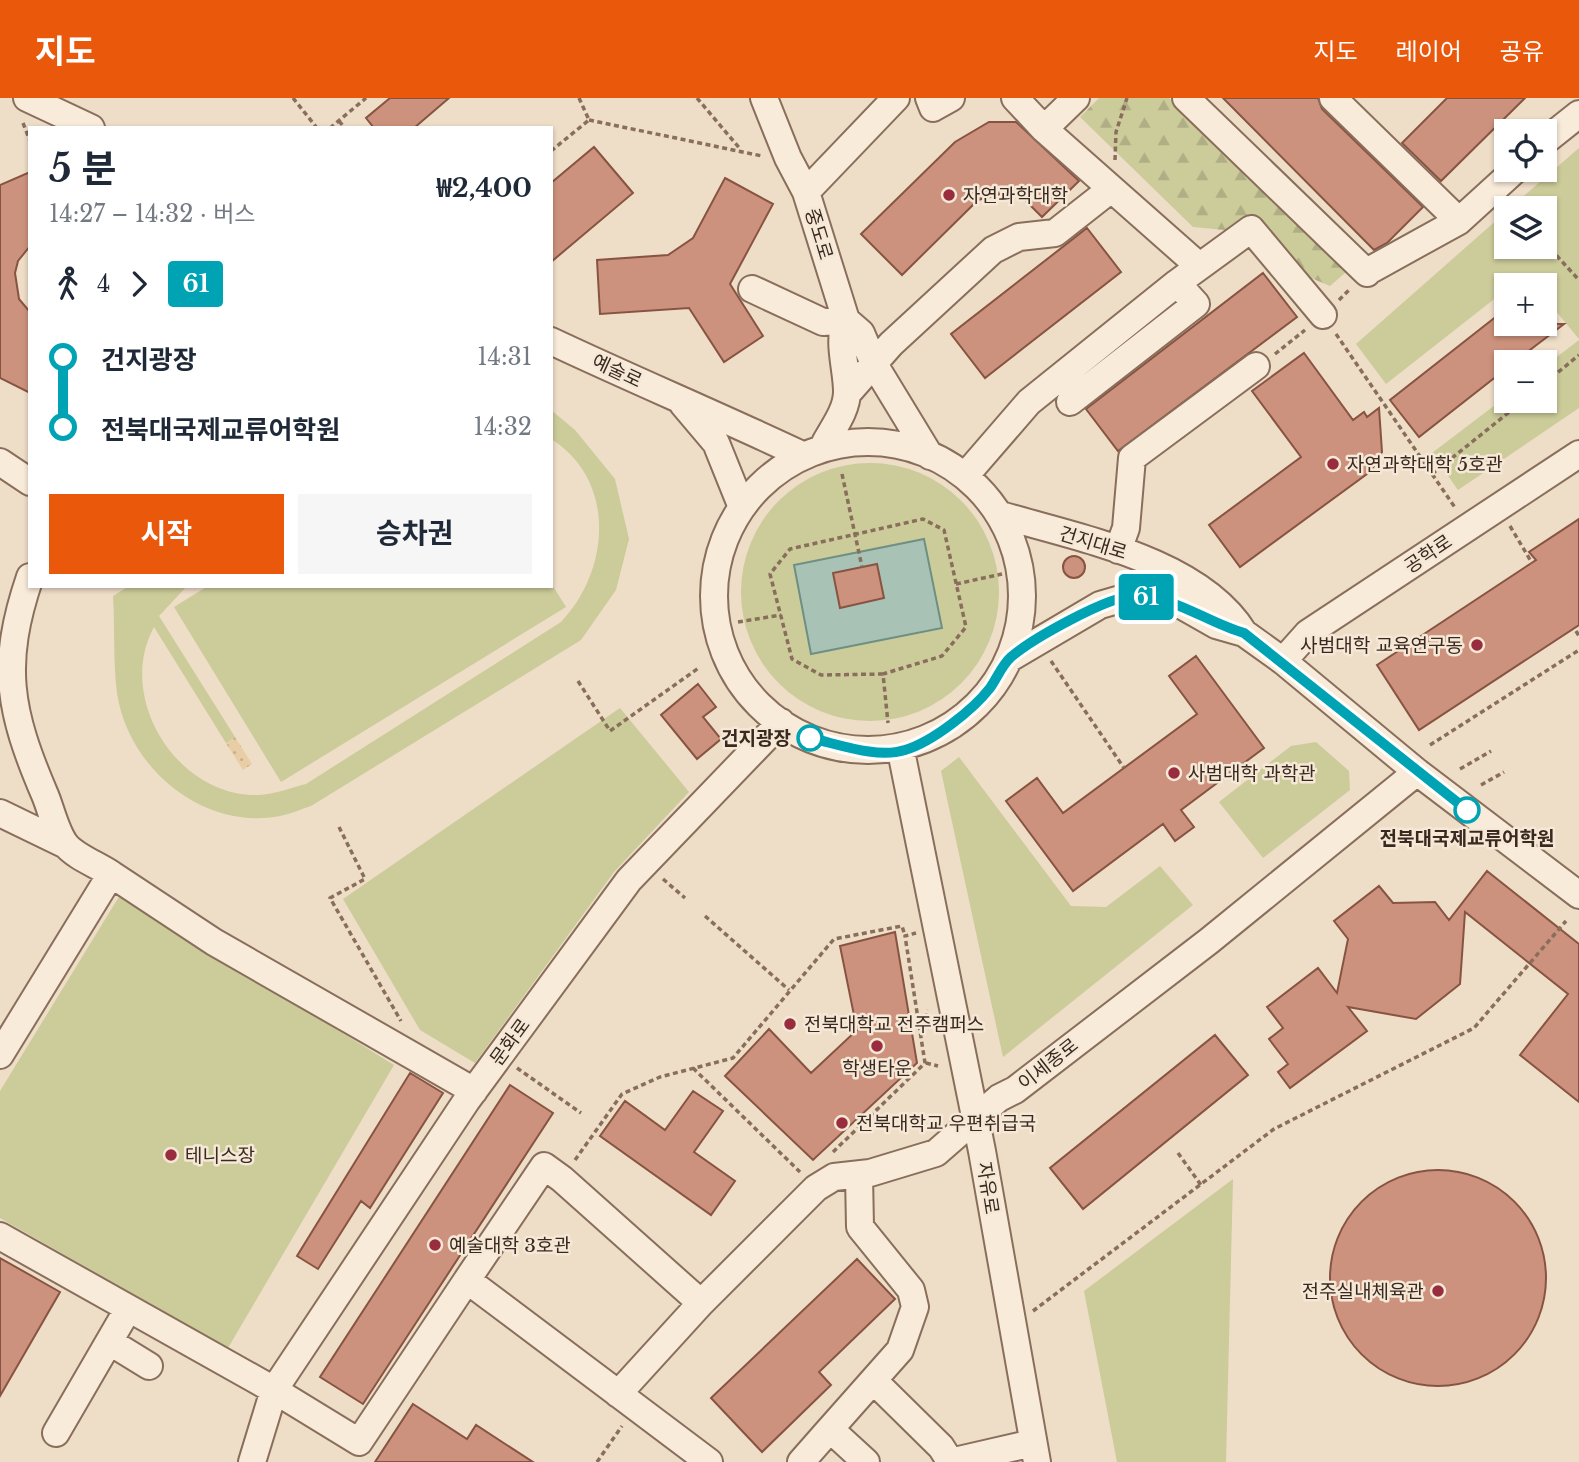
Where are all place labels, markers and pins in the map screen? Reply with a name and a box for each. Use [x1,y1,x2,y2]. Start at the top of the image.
place label: 자연과학대학 [963,184,1068,207]
marker: 자연과학대학 [941,187,957,203]
place label: 자연과학대학 5호관 [1347,453,1503,476]
marker: 자연과학대학 5호관 [1325,456,1341,472]
place label: 사범대학 교육연구동 [1300,634,1463,657]
marker: 사범대학 교육연구동 [1469,637,1485,653]
marker: 건지광장 [797,725,823,751]
place label: 건지광장 [721,727,791,750]
place label: 사범대학 과학관 [1188,762,1316,785]
marker: 사범대학 과학관 [1166,765,1182,781]
marker: 전북대국제교류어학원 [1454,797,1480,823]
place label: 전북대국제교류어학원 [1380,827,1554,850]
place label: 전북대학교 전주캠퍼스 [804,1013,984,1036]
marker: 전북대학교 전주캠퍼스 [782,1016,798,1032]
marker: 학생타운 [869,1038,885,1054]
place label: 학생타운 [842,1057,912,1080]
place label: 전북대학교 우편취급국 [856,1112,1036,1135]
marker: 전북대학교 우편취급국 [834,1115,850,1131]
place label: 테니스장 [185,1144,255,1167]
marker: 테니스장 [163,1147,179,1163]
place label: 예술대학 3호관 [449,1234,571,1257]
marker: 예술대학 3호관 [427,1237,443,1253]
place label: 전주실내체육관 [1302,1280,1424,1303]
marker: 전주실내체육관 [1430,1283,1446,1299]

